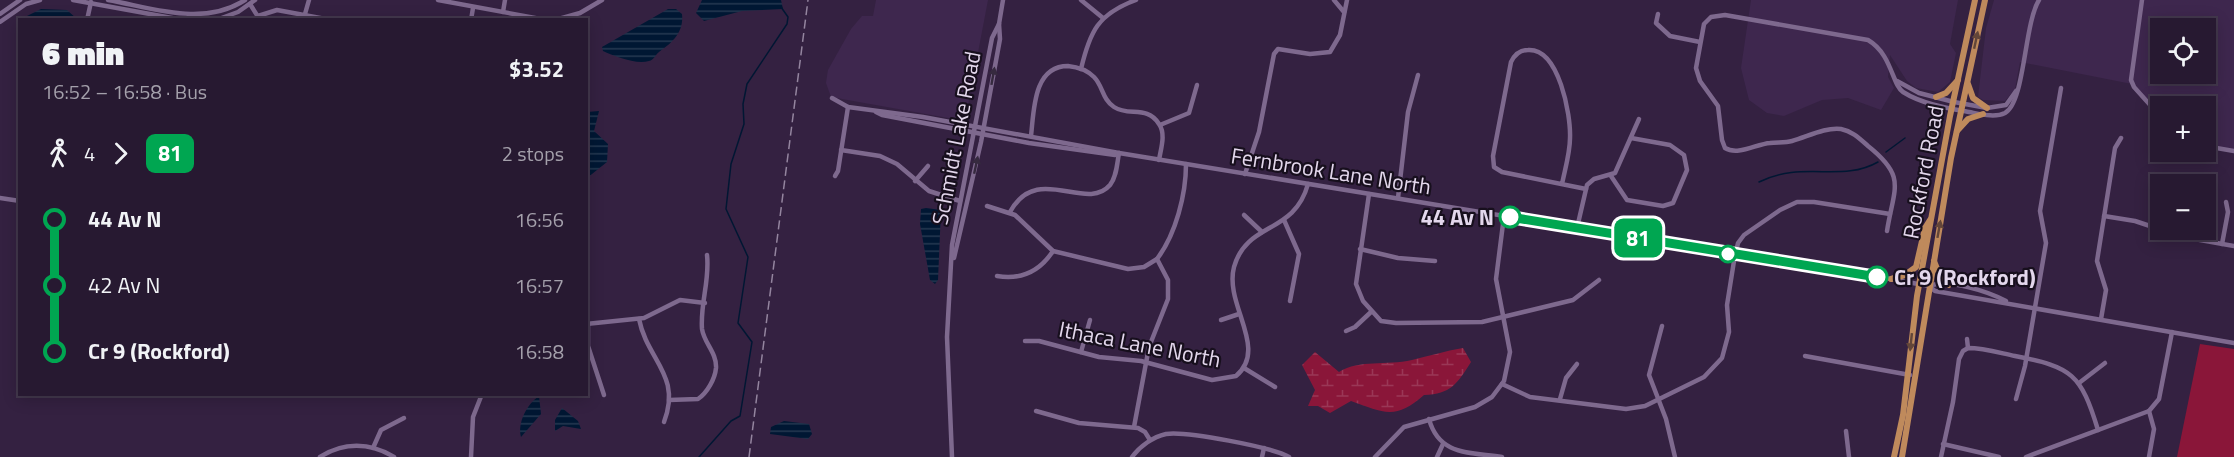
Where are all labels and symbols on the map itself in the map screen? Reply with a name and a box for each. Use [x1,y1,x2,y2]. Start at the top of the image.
one-way arrow [1971,31,1981,50]
street label: Schmidt Lake Road [923,48,989,228]
one-way arrow [989,67,998,86]
street label: Rockford Road [1893,102,1953,242]
street label: Fernbrook Lane North [1229,138,1433,204]
one-way arrow [972,156,982,174]
place label: 44 Av N [1421,200,1494,234]
marker: 44 Av N [1499,206,1521,228]
line badge: 81 [1611,218,1665,258]
one-way arrow [1935,219,1944,238]
unlabelled marker [1719,245,1737,263]
place label: Cr 9 (Rockford) [1894,260,2036,294]
marker: Cr 9 (Rockford) [1866,266,1888,288]
street label: Ithaca Lane North [1056,312,1224,376]
one-way arrow [1906,333,1916,352]

